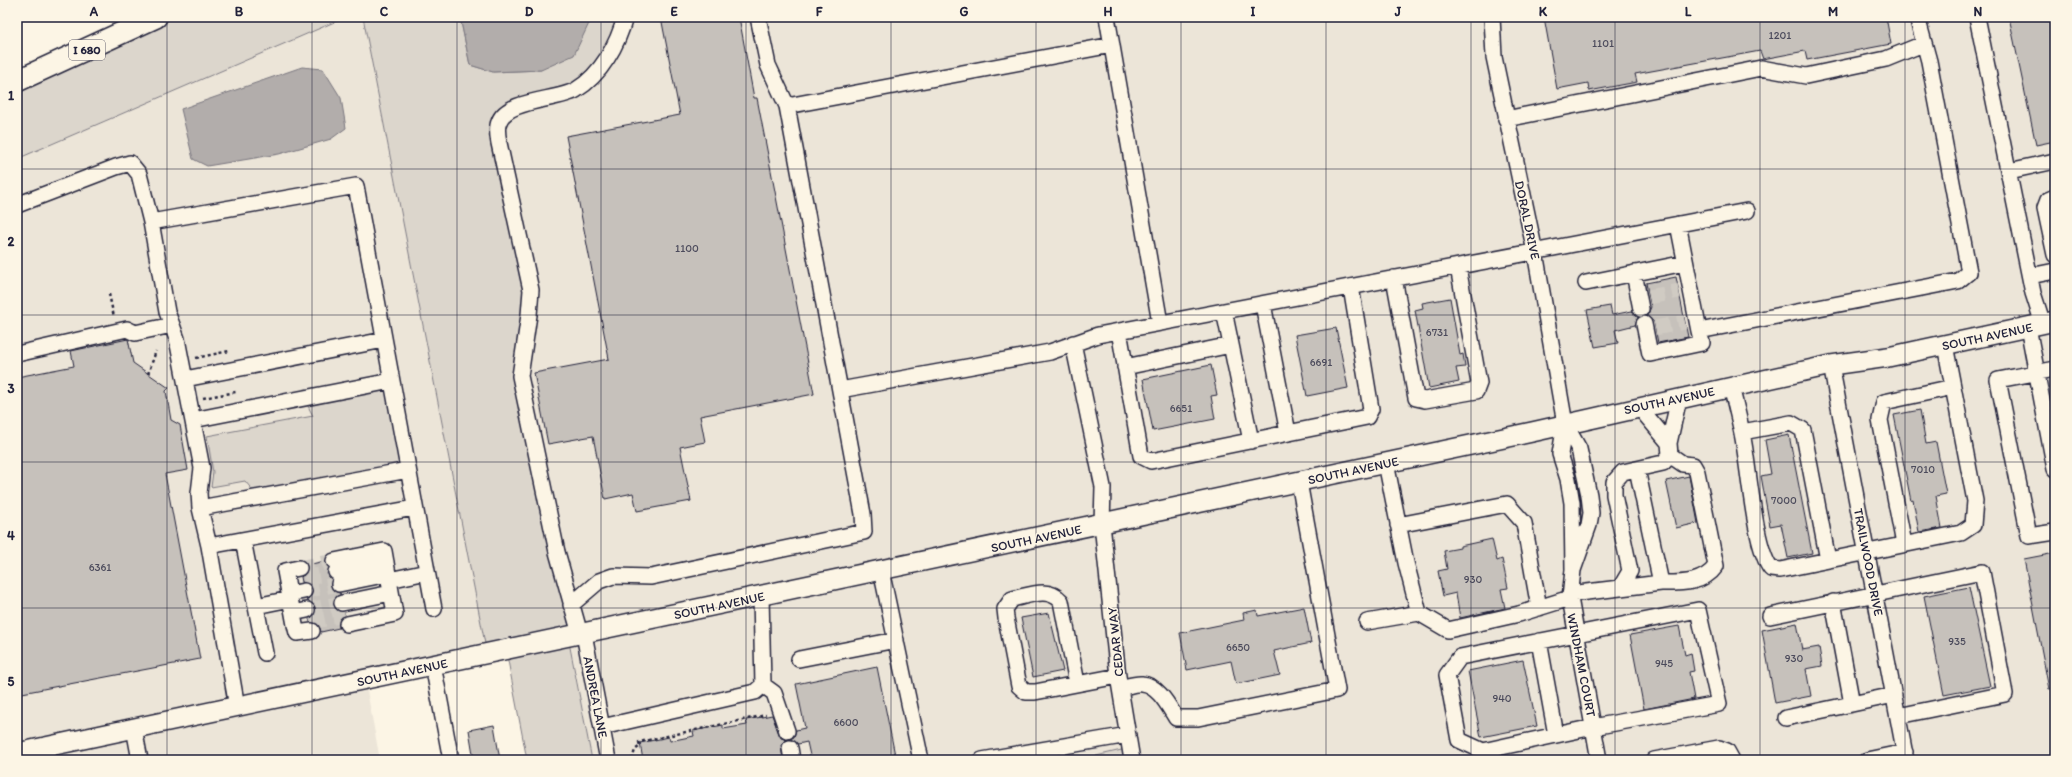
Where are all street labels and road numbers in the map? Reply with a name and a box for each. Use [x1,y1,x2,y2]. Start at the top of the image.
road number: I 680 [69,40,105,60]
street label: DORAL DRIVE [1512,179,1543,261]
street label: SOUTH AVENUE [1940,320,2034,353]
street label: SOUTH AVENUE [1622,384,1716,417]
street label: SOUTH AVENUE [1306,454,1400,487]
street label: TRAILWOOD DRIVE [1851,507,1886,617]
street label: SOUTH AVENUE [989,522,1083,555]
street label: SOUTH AVENUE [672,589,766,622]
street label: CEDAR WAY [1104,606,1127,677]
street label: WINDHAM COURT [1564,612,1599,719]
street label: ANDREA LANE [580,655,611,739]
street label: SOUTH AVENUE [355,656,449,689]

